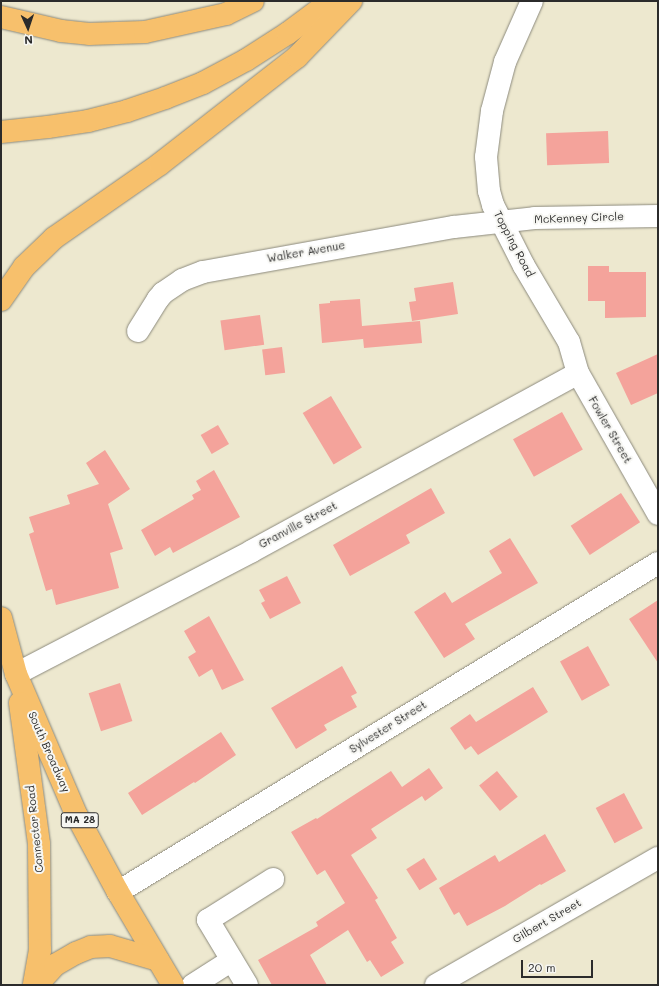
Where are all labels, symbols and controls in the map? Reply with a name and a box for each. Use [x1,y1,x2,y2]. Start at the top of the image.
north arrow [8,8,48,48]
text: N [24,33,33,48]
street label: Topping Road [491,209,537,279]
street label: McKenney Circle [534,210,624,226]
street label: Walker Avenue [266,239,346,265]
street label: Fowler Street [586,394,634,466]
street label: Granville Street [257,499,339,551]
street label: Sylvester Street [347,698,429,756]
street label: South Broadway [25,710,73,794]
street label: Connector Road [24,785,46,873]
road number: MA 28 [60,812,100,828]
street label: Gilbert Street [510,896,584,946]
scale bar [523,952,595,978]
text: 20 m [528,959,556,975]

